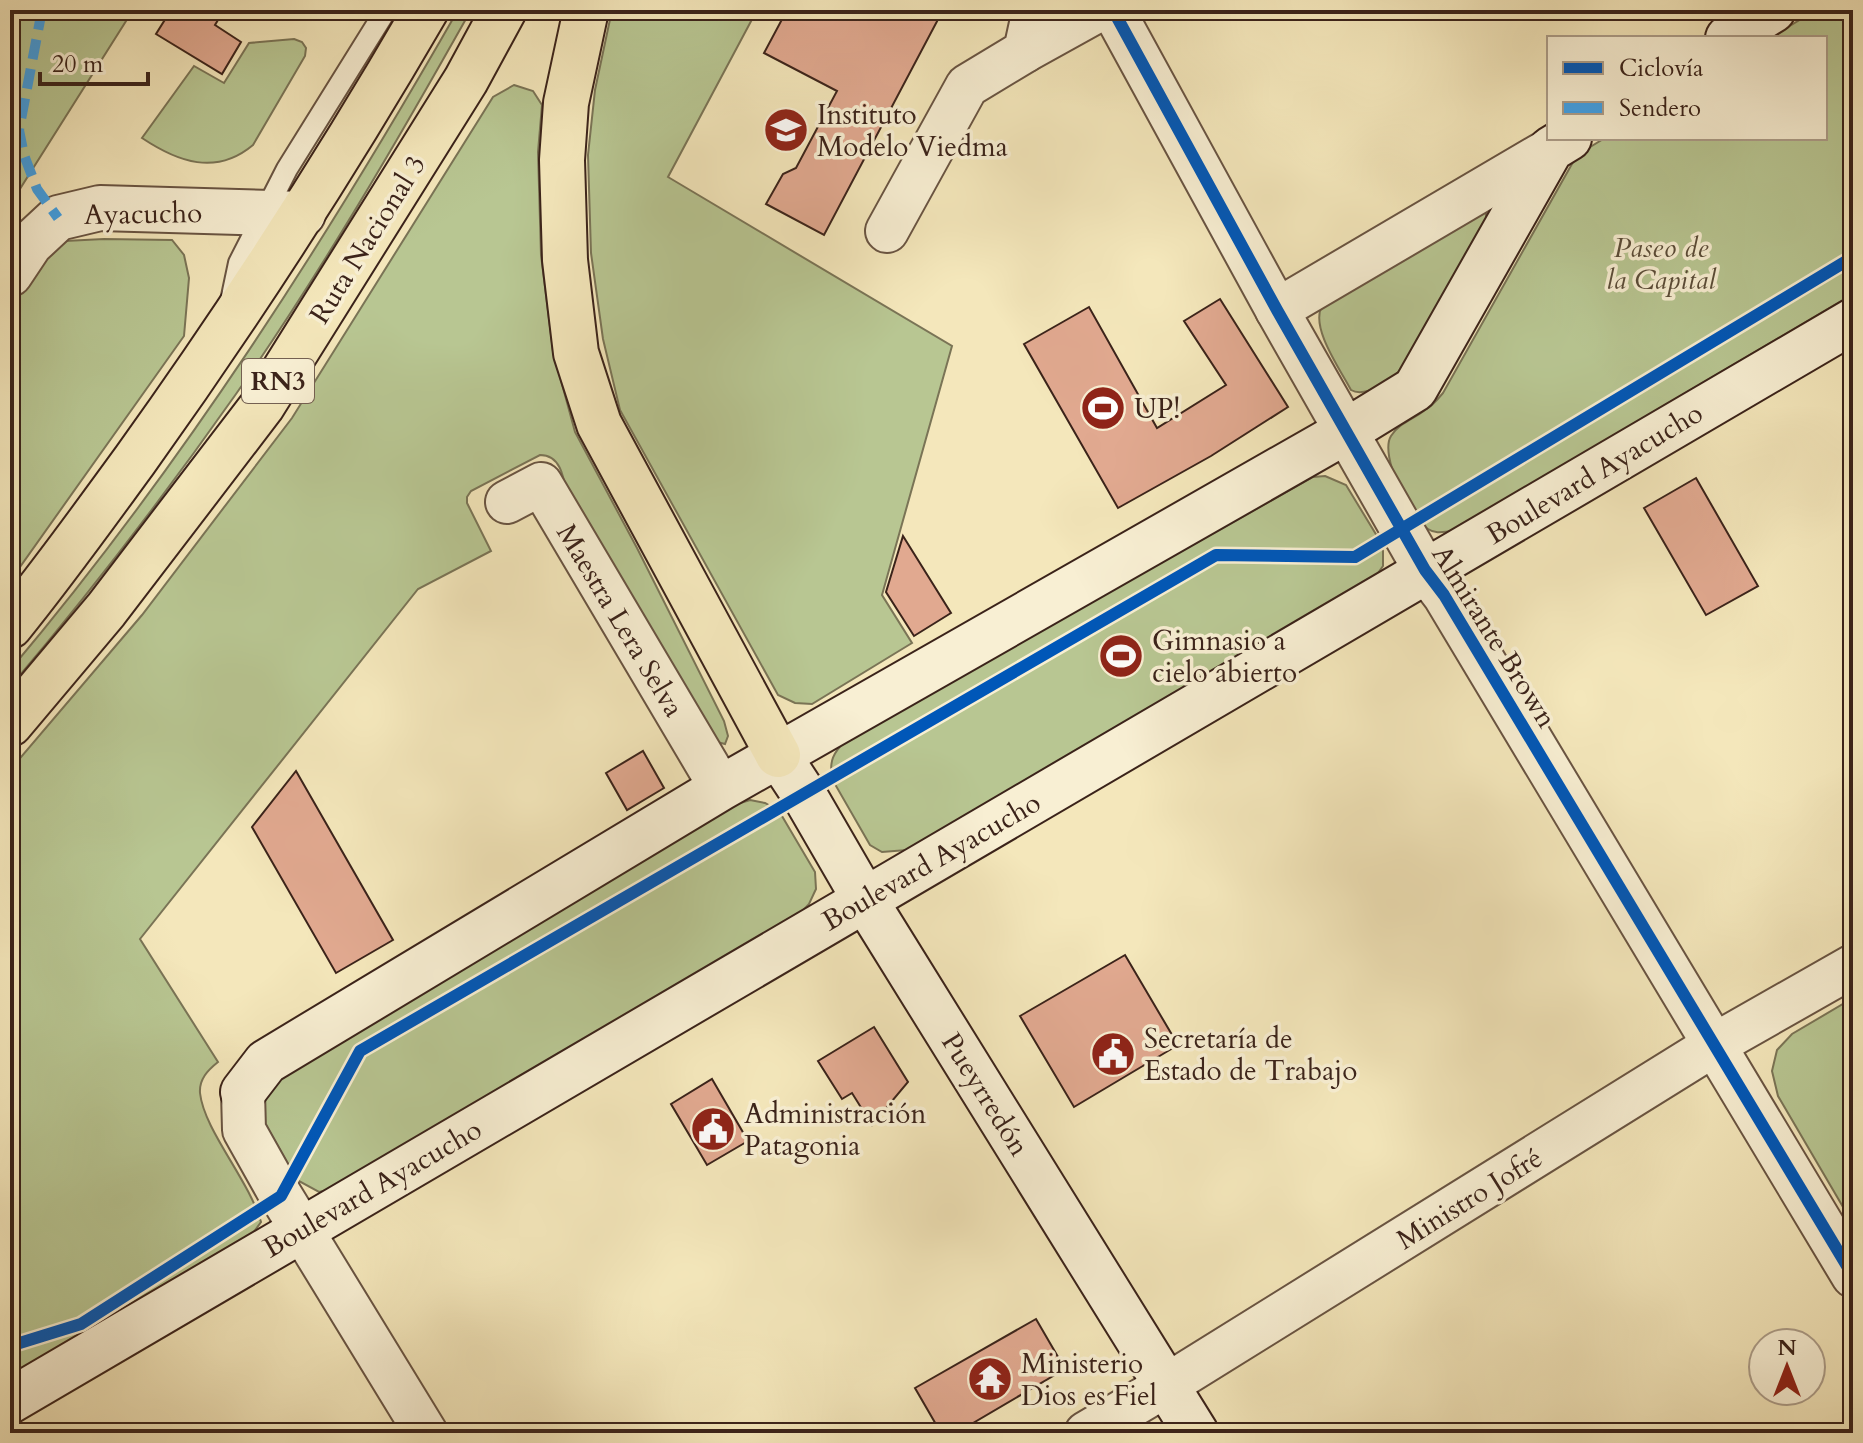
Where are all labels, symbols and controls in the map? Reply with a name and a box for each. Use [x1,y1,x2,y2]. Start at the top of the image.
scale bar [40,36,148,86]
legend [1547,36,1827,140]
text: 20 m [52,48,104,81]
text: Ciclovía [1619,52,1704,85]
text: Sendero [1619,92,1701,125]
place label: Instituto Modelo Viedma [817,96,1008,166]
school or university icon: Instituto Modelo Viedma [762,106,810,154]
street label: Ruta Nacional 3 [301,148,435,331]
street label: Ayacucho [84,194,202,234]
park label: Paseo de la Capital [1606,229,1717,299]
road number: RN3 [242,359,314,403]
sports icon: UP! [1079,384,1127,432]
place label: UP! [1134,390,1180,428]
street label: Boulevard Ayacucho [1479,394,1710,554]
street label: Maestra Lera Selva [547,517,693,724]
street label: Almirante Brown [1423,538,1566,735]
place label: Gimnasio a cielo abierto [1152,622,1297,692]
sports icon: Gimnasio a cielo abierto [1097,632,1145,680]
street label: Boulevard Ayacucho [815,784,1048,940]
place label: Secretaría de Estado de Trabajo [1144,1020,1357,1090]
street label: Pueyrredón [932,1026,1038,1163]
public building icon: Secretaría de Estado de Trabajo [1089,1030,1137,1078]
place label: Administración Patagonia [744,1095,926,1165]
public building icon: Administración Patagonia [689,1105,737,1153]
street label: Boulevard Ayacucho [256,1111,489,1267]
street label: Ministro Jofré [1389,1139,1550,1259]
north arrow [1747,1327,1827,1407]
text: N [1777,1333,1797,1363]
place label: Ministerio Dios es Fiel [1021,1345,1157,1415]
temple icon: Ministerio Dios es Fiel [966,1355,1014,1403]

